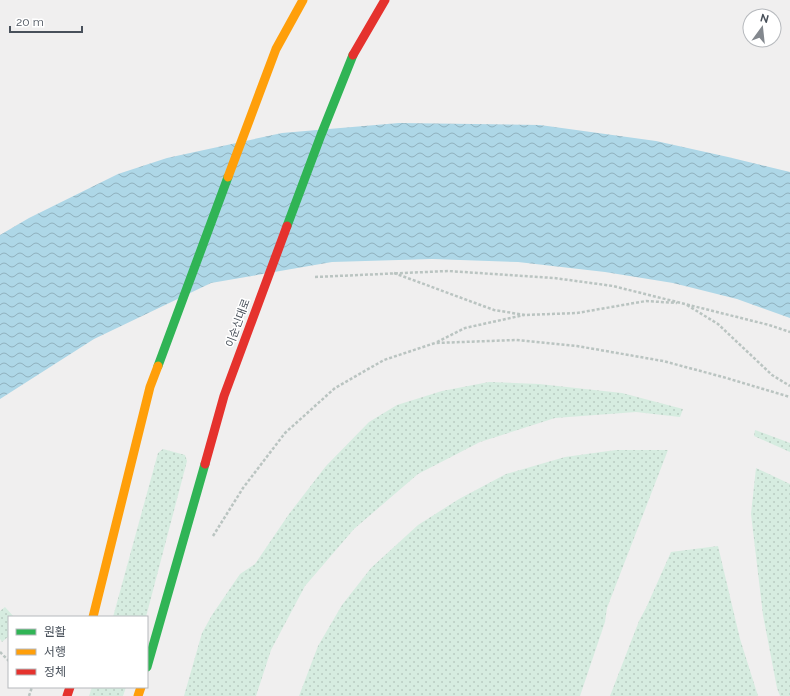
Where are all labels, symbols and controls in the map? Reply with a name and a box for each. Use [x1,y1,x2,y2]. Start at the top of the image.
scale bar [10,8,82,34]
north arrow [742,8,782,48]
text: N [759,11,770,26]
text: 20 m [16,15,44,29]
street label: 이순신대로 [223,297,253,349]
legend [8,616,148,688]
text: 원활 [44,625,66,639]
text: 서행 [44,645,66,659]
text: 정체 [44,665,66,679]

